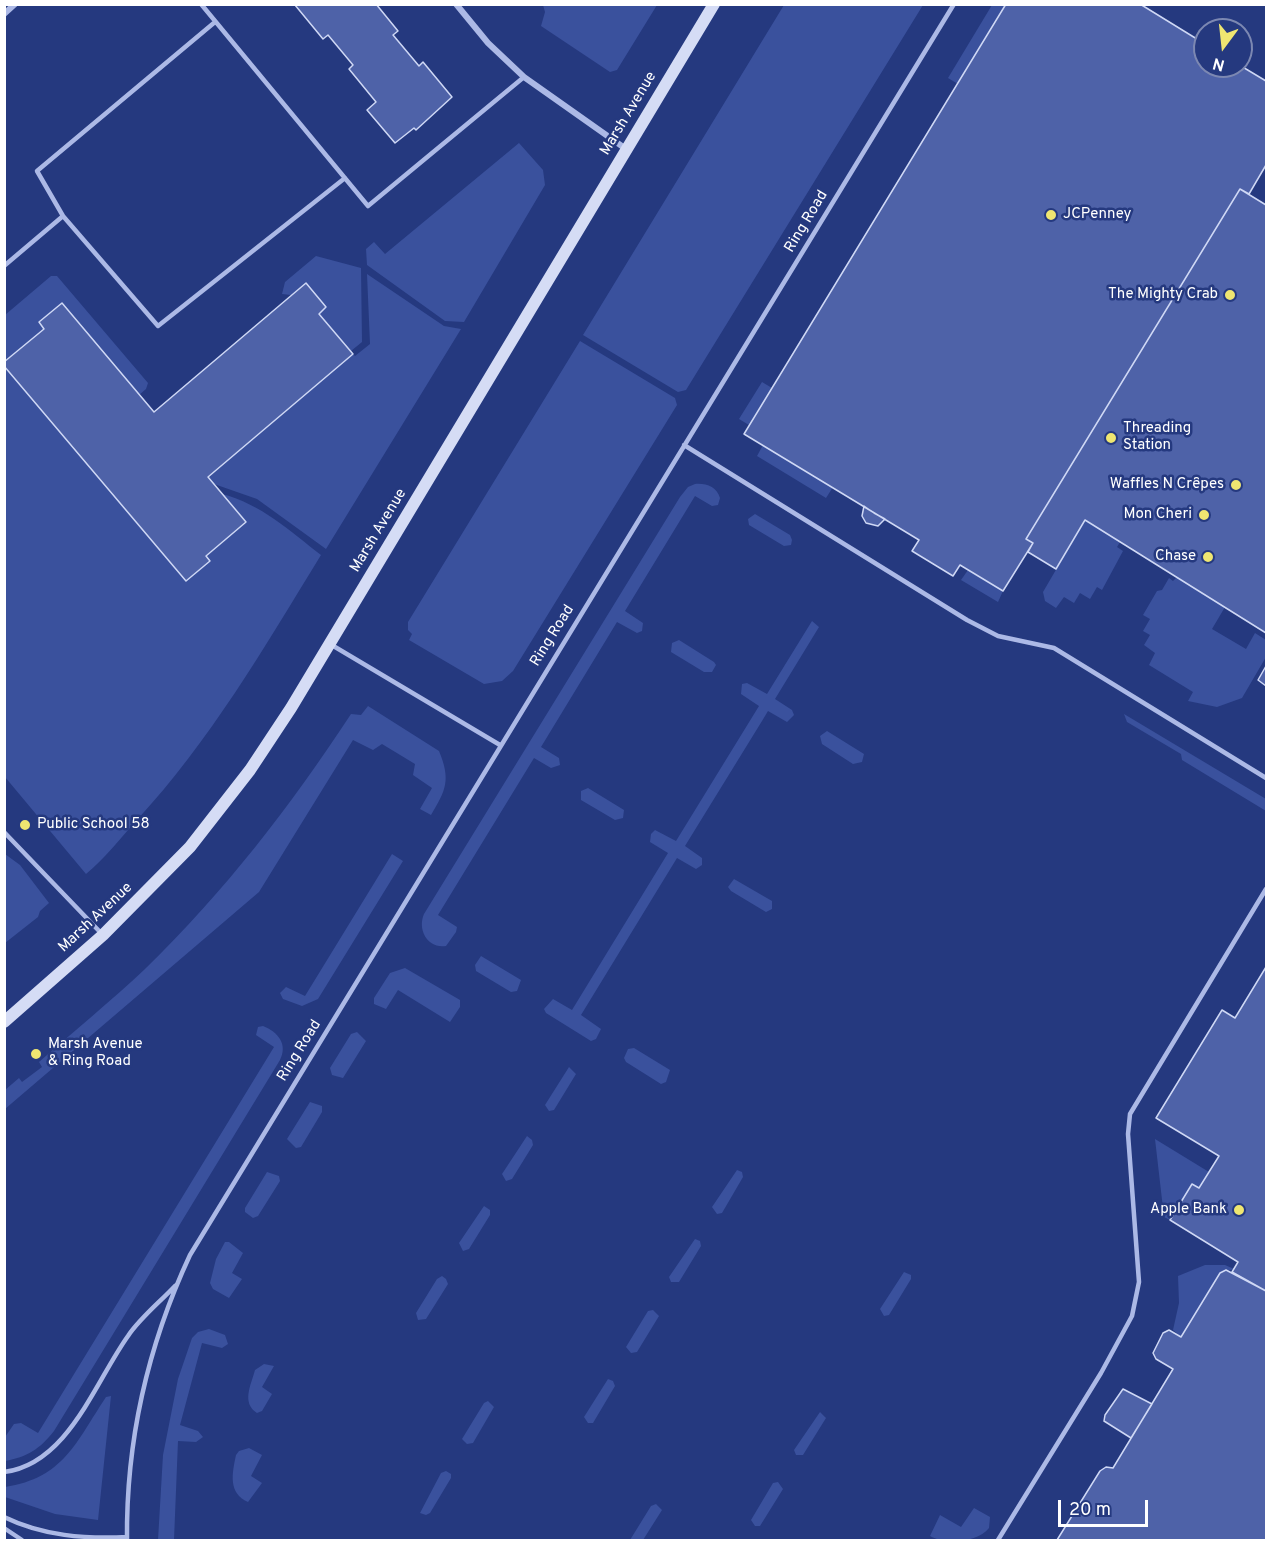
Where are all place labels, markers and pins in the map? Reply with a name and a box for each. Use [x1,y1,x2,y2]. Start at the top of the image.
place label: JCPenney [1063,206,1131,224]
marker: JCPenney [1044,208,1058,222]
place label: The Mighty Crab [1108,286,1218,304]
marker: The Mighty Crab [1223,288,1237,302]
place label: Threading Station [1123,420,1191,455]
marker: Threading Station [1104,431,1118,445]
place label: Waffles N Crȇpes [1110,476,1224,494]
marker: Waffles N Crȇpes [1229,478,1243,492]
place label: Mon Cheri [1123,506,1192,524]
marker: Mon Cheri [1197,508,1211,522]
place label: Chase [1155,548,1196,566]
marker: Chase [1201,550,1215,564]
place label: Public School 58 [37,816,150,834]
marker: Public School 58 [18,818,32,832]
place label: Marsh Avenue & Ring Road [48,1036,143,1071]
marker: Marsh Avenue & Ring Road [29,1047,43,1061]
place label: Apple Bank [1150,1201,1227,1219]
marker: Apple Bank [1232,1203,1246,1217]

